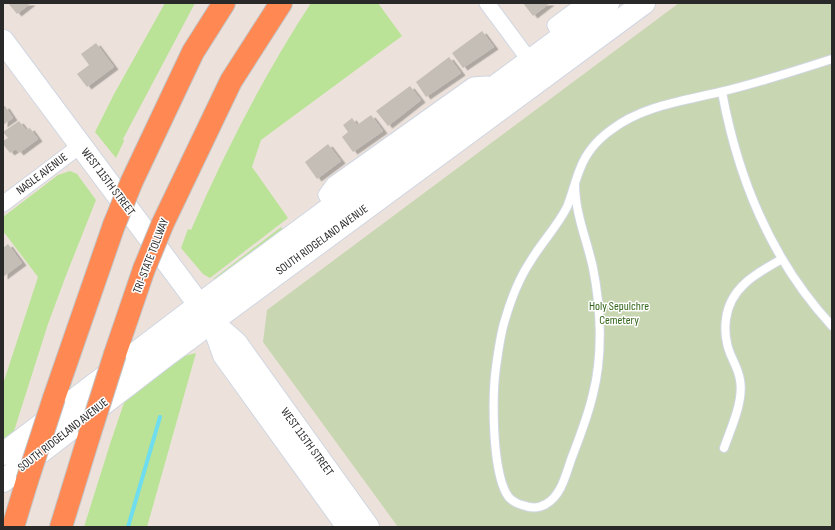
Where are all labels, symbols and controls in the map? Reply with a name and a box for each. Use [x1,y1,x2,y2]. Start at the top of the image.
street label: WEST 115TH STREET [78,145,138,219]
street label: NAGLE AVENUE [13,150,71,198]
street label: SOUTH RIDGELAND AVENUE [273,201,371,279]
street label: TRI-STATE TOLLWAY [130,216,172,296]
park label: Holy Sepulchre Cemetery [589,299,649,328]
street label: SOUTH RIDGELAND AVENUE [15,395,111,475]
street label: WEST 115TH STREET [277,405,337,479]

